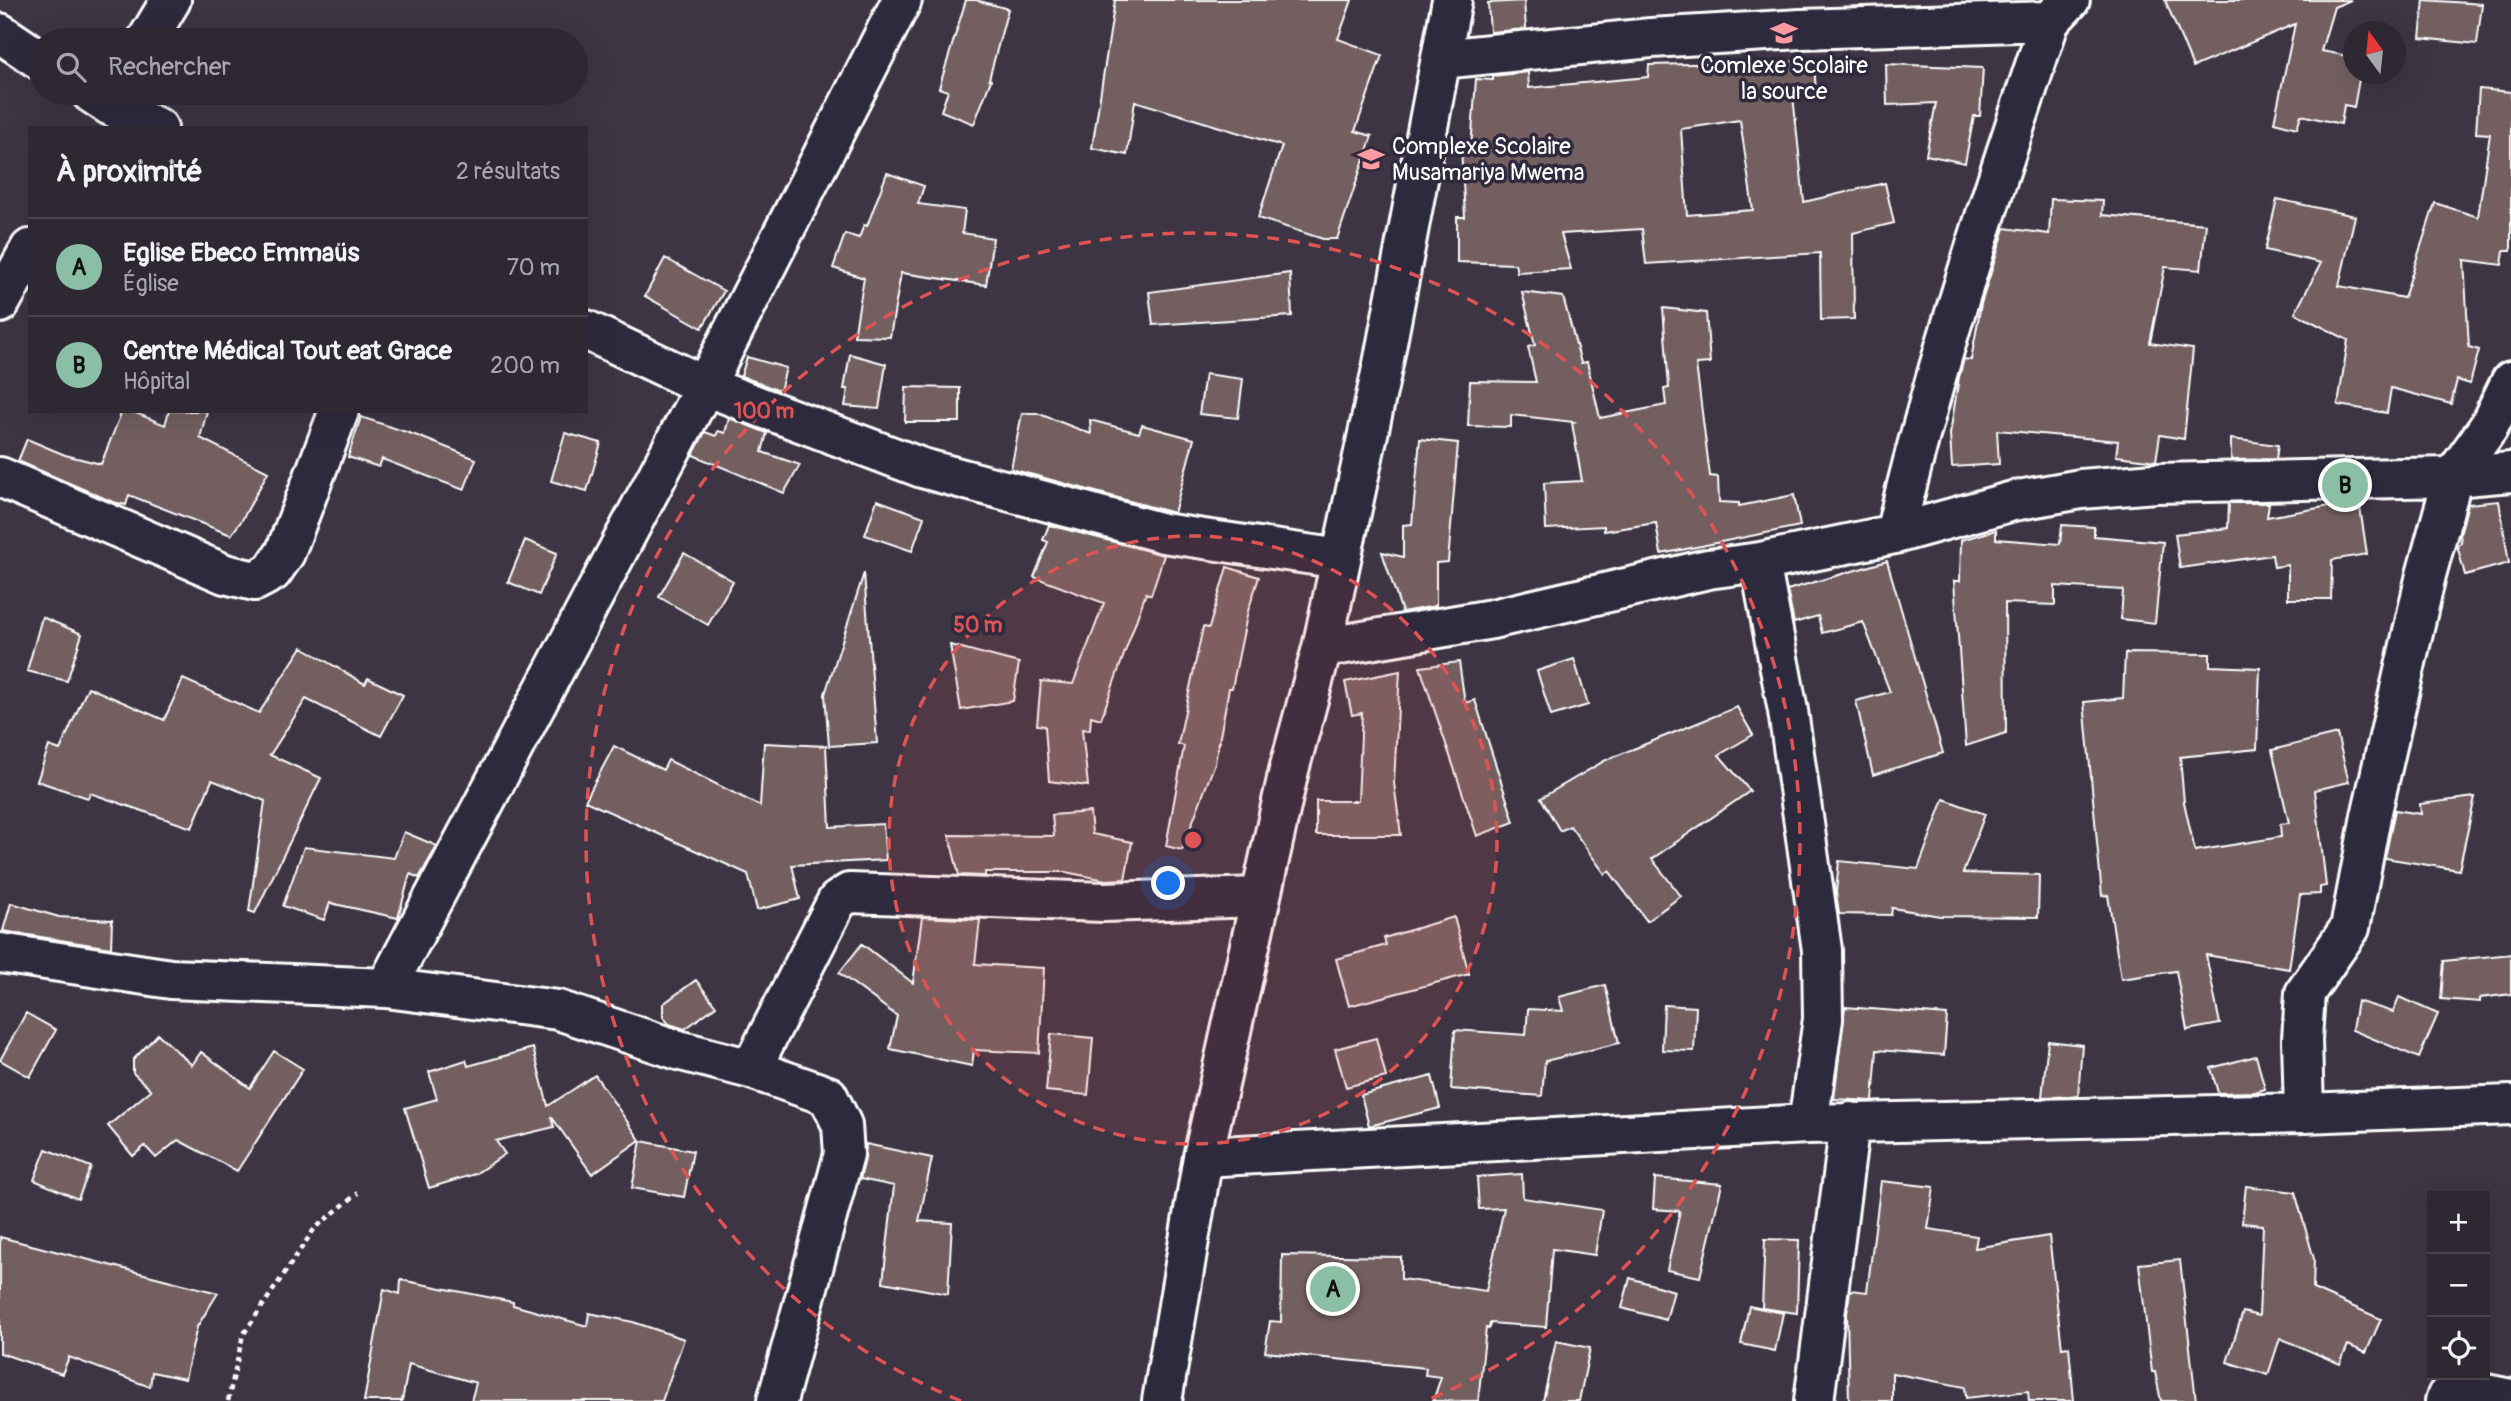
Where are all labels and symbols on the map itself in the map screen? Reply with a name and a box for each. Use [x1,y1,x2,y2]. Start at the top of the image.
school or university icon: Comlexe Scolaire la source [1769,18,1799,48]
north arrow [2343,21,2406,84]
place label: Comlexe Scolaire la source [1700,51,1869,106]
place label: Complexe Scolaire Musamariya Mwema [1392,132,1584,187]
school or university icon: Complexe Scolaire Musamariya Mwema [1356,144,1386,174]
text: 100 m [734,398,794,425]
pin: B [2322,459,2368,511]
text: 50 m [954,612,1003,639]
centre of rings [1181,828,1205,852]
your location [1151,866,1185,900]
pin: A [1310,1263,1356,1315]

